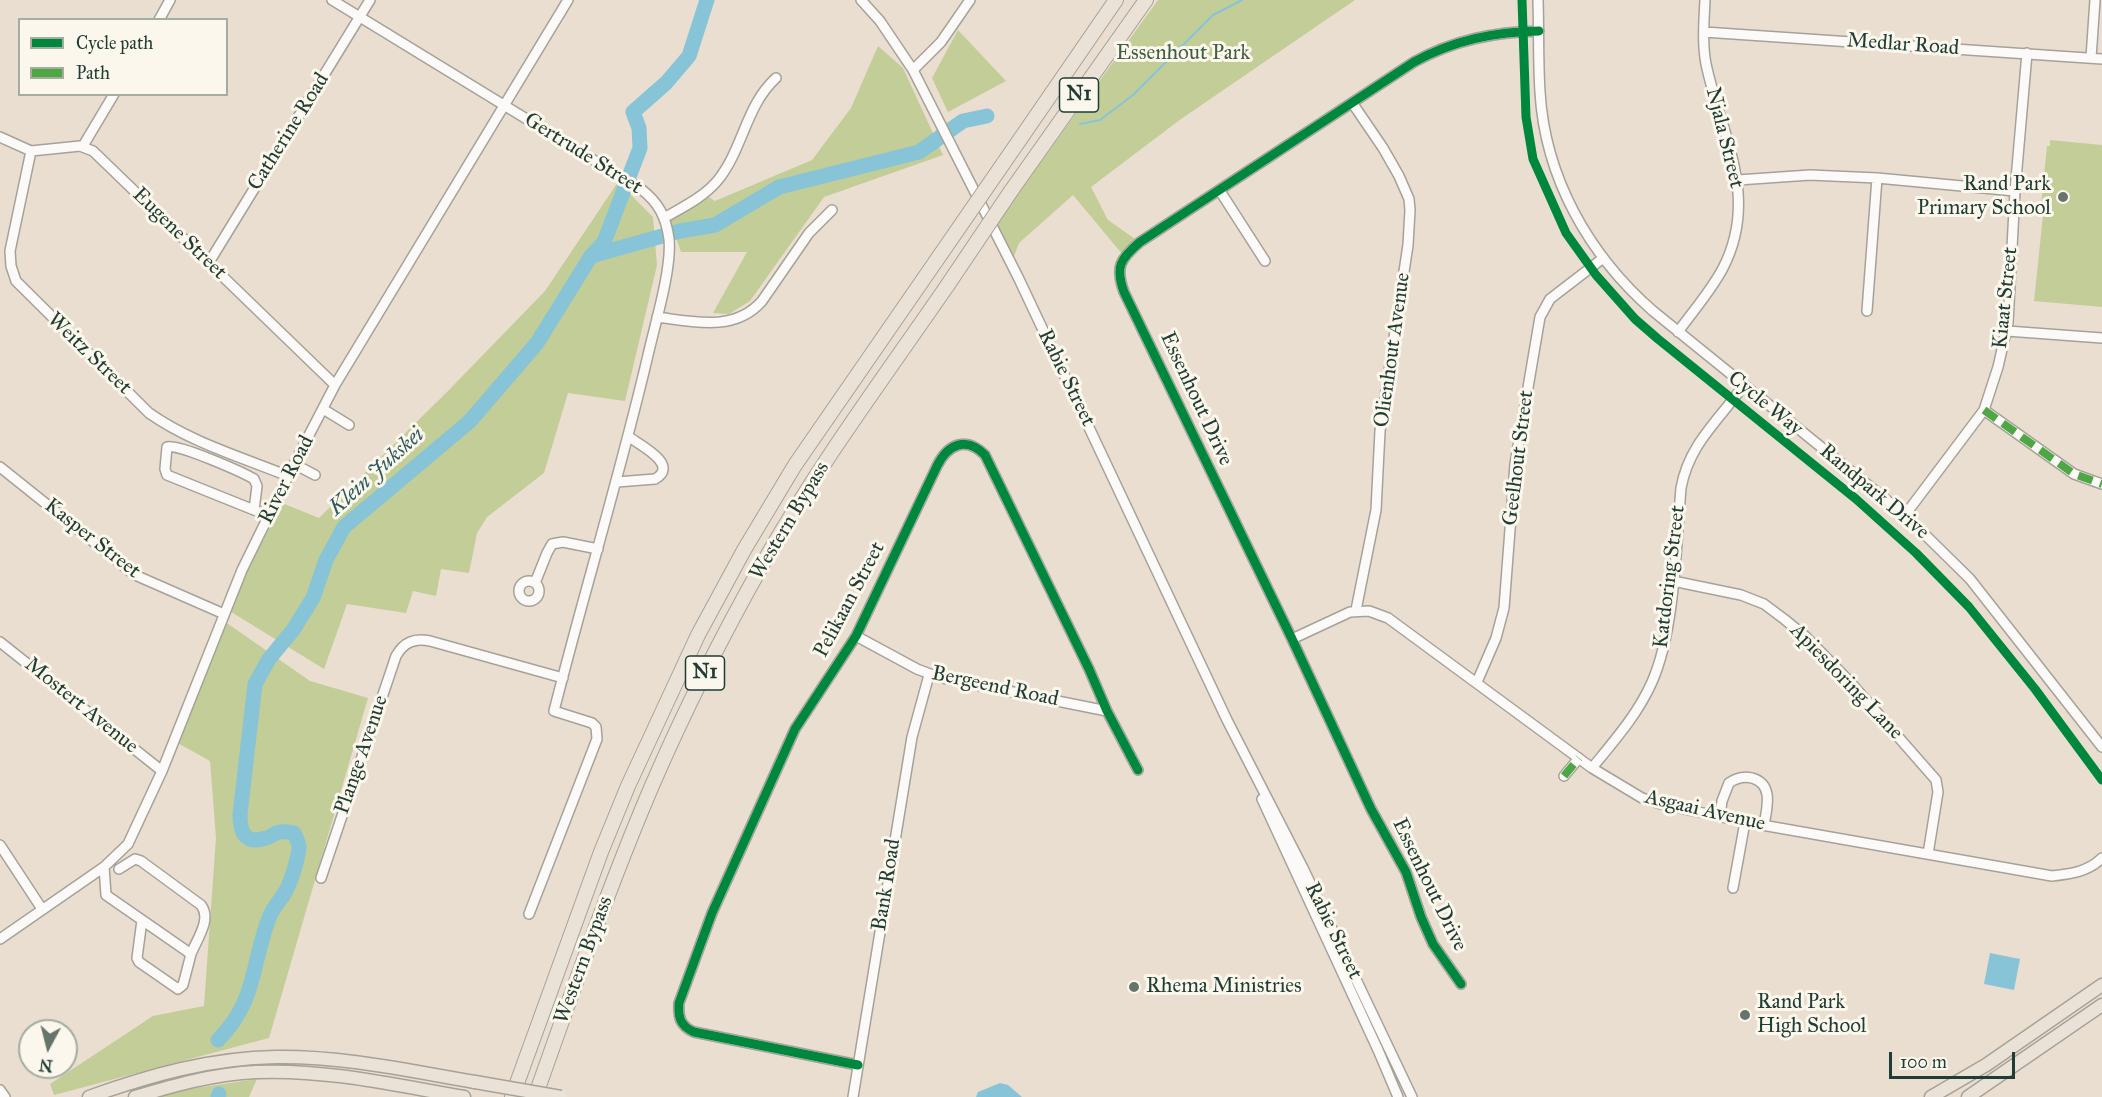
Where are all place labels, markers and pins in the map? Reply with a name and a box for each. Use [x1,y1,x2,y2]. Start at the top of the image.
place label: Rand Park Primary School [1917,172,2051,222]
marker: Rand Park Primary School [2056,190,2070,204]
place label: Rhema Ministries [1146,974,1302,1000]
marker: Rhema Ministries [1127,980,1141,994]
place label: Rand Park High School [1757,990,1867,1040]
marker: Rand Park High School [1738,1008,1752,1022]

